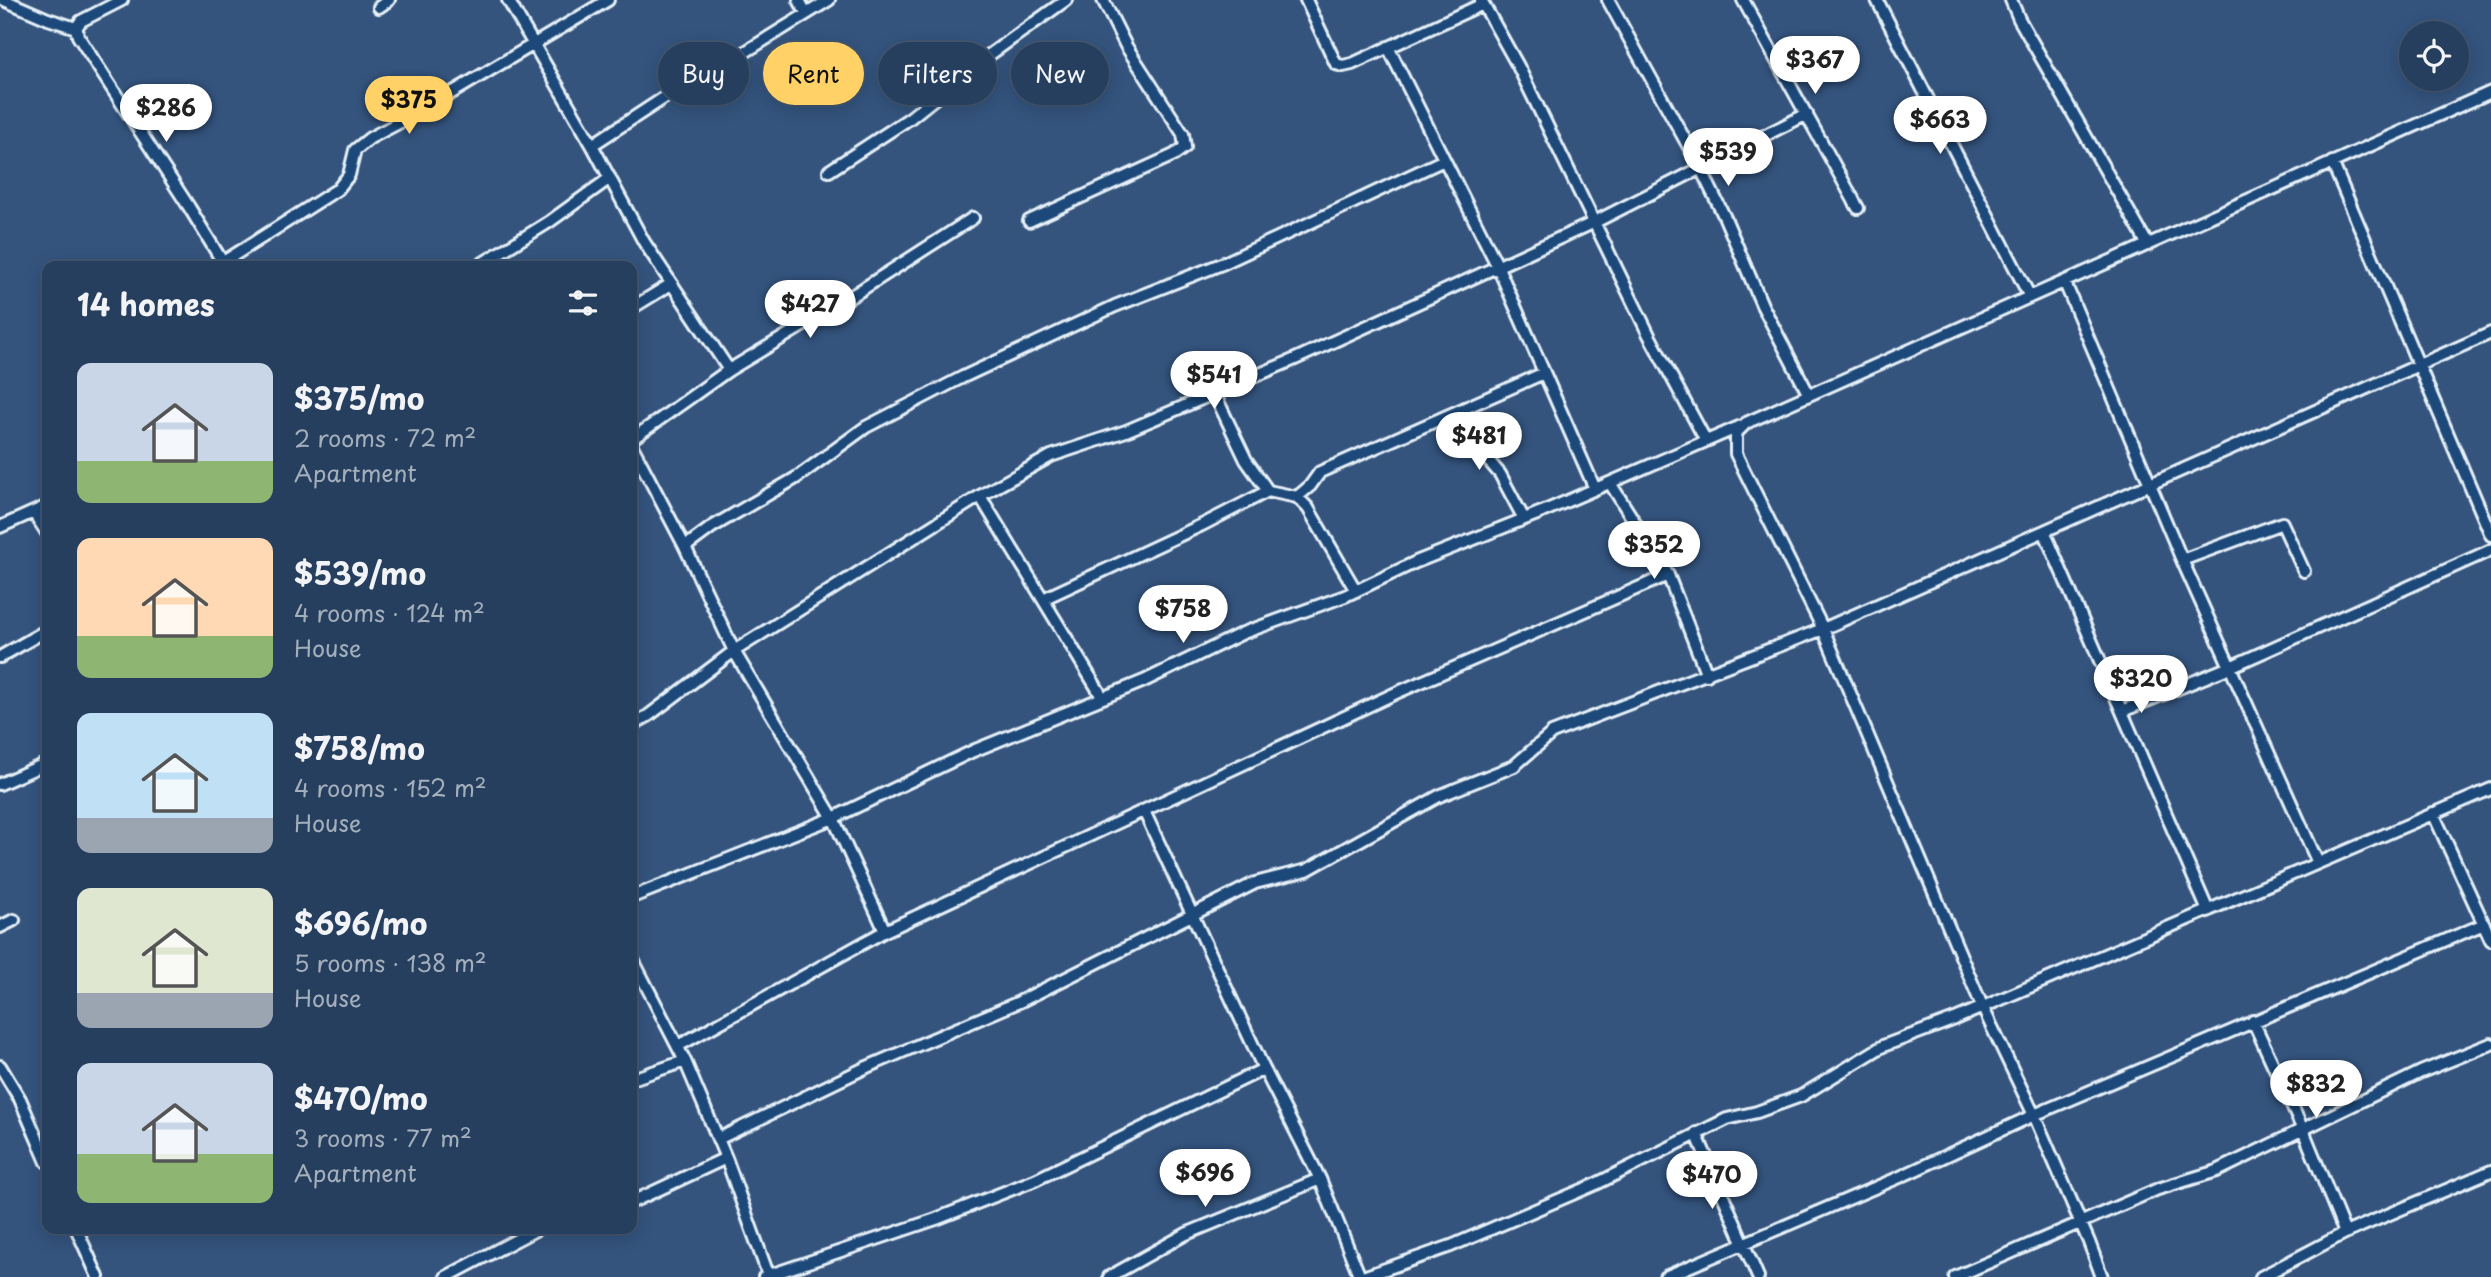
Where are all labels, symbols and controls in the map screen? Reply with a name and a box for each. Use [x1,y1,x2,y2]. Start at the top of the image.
map controls [2399,21,2469,91]
button: locate [2399,21,2469,91]
pin: $367 [1774,36,1856,96]
text: $367 [1786,41,1844,76]
chip: Buy [658,42,749,105]
chip: Rent [763,42,864,105]
chip: Filters [878,42,997,105]
chip: New [1011,42,1109,105]
pin: $375 [368,76,450,136]
text: $375 [381,81,437,116]
pin: $286 [125,85,207,144]
text: $286 [136,89,196,124]
pin: $663 [1899,96,1981,156]
text: $663 [1910,101,1970,136]
pin: $539 [1687,128,1769,188]
text: $539 [1699,133,1757,168]
pin: $427 [769,280,851,340]
text: 14 homes [77,281,215,326]
icon: filters [564,284,602,322]
text: $427 [781,285,839,320]
pin: $541 [1173,352,1255,411]
text: $541 [1187,356,1242,391]
text: $375/mo [294,375,424,420]
icon: home [133,391,217,475]
pin: $481 [1438,412,1520,472]
text: $481 [1452,417,1506,452]
text: 2 rooms · 72 m² [294,420,476,455]
text: Apartment [294,455,417,490]
pin: $352 [1613,522,1695,581]
text: $352 [1624,526,1684,561]
text: $539/mo [294,550,426,595]
icon: home [133,566,217,650]
pin: $758 [1142,586,1224,645]
text: $758 [1155,590,1211,625]
text: 4 rooms · 124 m² [294,595,485,630]
text: House [294,630,361,665]
pin: $320 [2100,656,2182,715]
text: $320 [2110,660,2172,695]
text: $758/mo [294,725,425,770]
icon: home [133,741,217,825]
text: 4 rooms · 152 m² [294,770,487,805]
text: House [294,805,361,840]
text: $696/mo [294,900,428,945]
icon: home [133,916,217,1000]
text: 5 rooms · 138 m² [294,945,487,980]
text: House [294,980,361,1015]
pin: $832 [2275,1060,2357,1120]
text: $832 [2286,1065,2346,1100]
text: $470/mo [294,1075,428,1120]
icon: home [133,1091,217,1175]
text: 3 rooms · 77 m² [294,1120,472,1155]
pin: $696 [1164,1150,1246,1209]
pin: $470 [1671,1152,1753,1211]
text: $696 [1176,1154,1234,1189]
text: Apartment [294,1155,417,1190]
text: $470 [1682,1156,1742,1191]

